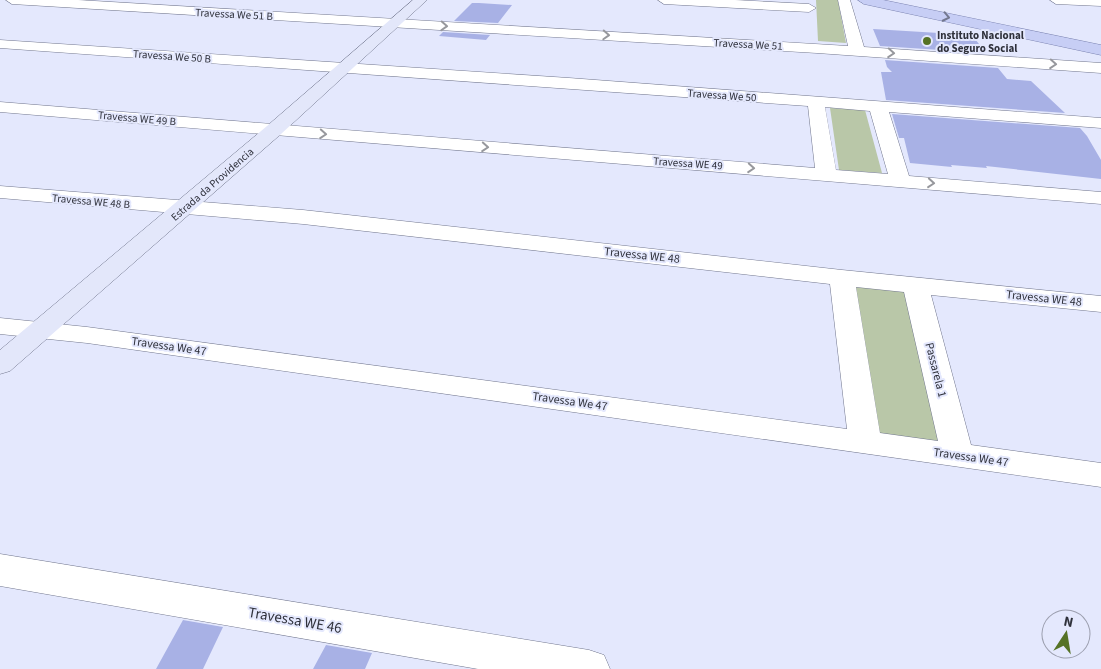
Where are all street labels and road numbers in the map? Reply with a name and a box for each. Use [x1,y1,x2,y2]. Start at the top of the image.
street label: Travessa We 51 B [195,5,274,24]
street label: Travessa We 51 [713,35,783,54]
street label: Travessa We 50 B [133,46,212,67]
street label: Travessa We 50 [687,86,757,105]
street label: Travessa WE 49 B [97,108,177,129]
street label: Estrada da Providencia [168,144,257,225]
street label: Travessa WE 49 [653,154,723,173]
street label: Travessa WE 48 B [51,191,131,212]
street label: Travessa WE 48 [603,243,681,268]
street label: Travessa WE 48 [1005,286,1083,311]
street label: Travessa We 47 [130,333,208,360]
street label: Passarela 1 [921,341,951,399]
street label: Travessa We 47 [531,388,609,415]
street label: Travessa We 47 [932,444,1010,471]
street label: Travessa WE 46 [246,602,343,639]

